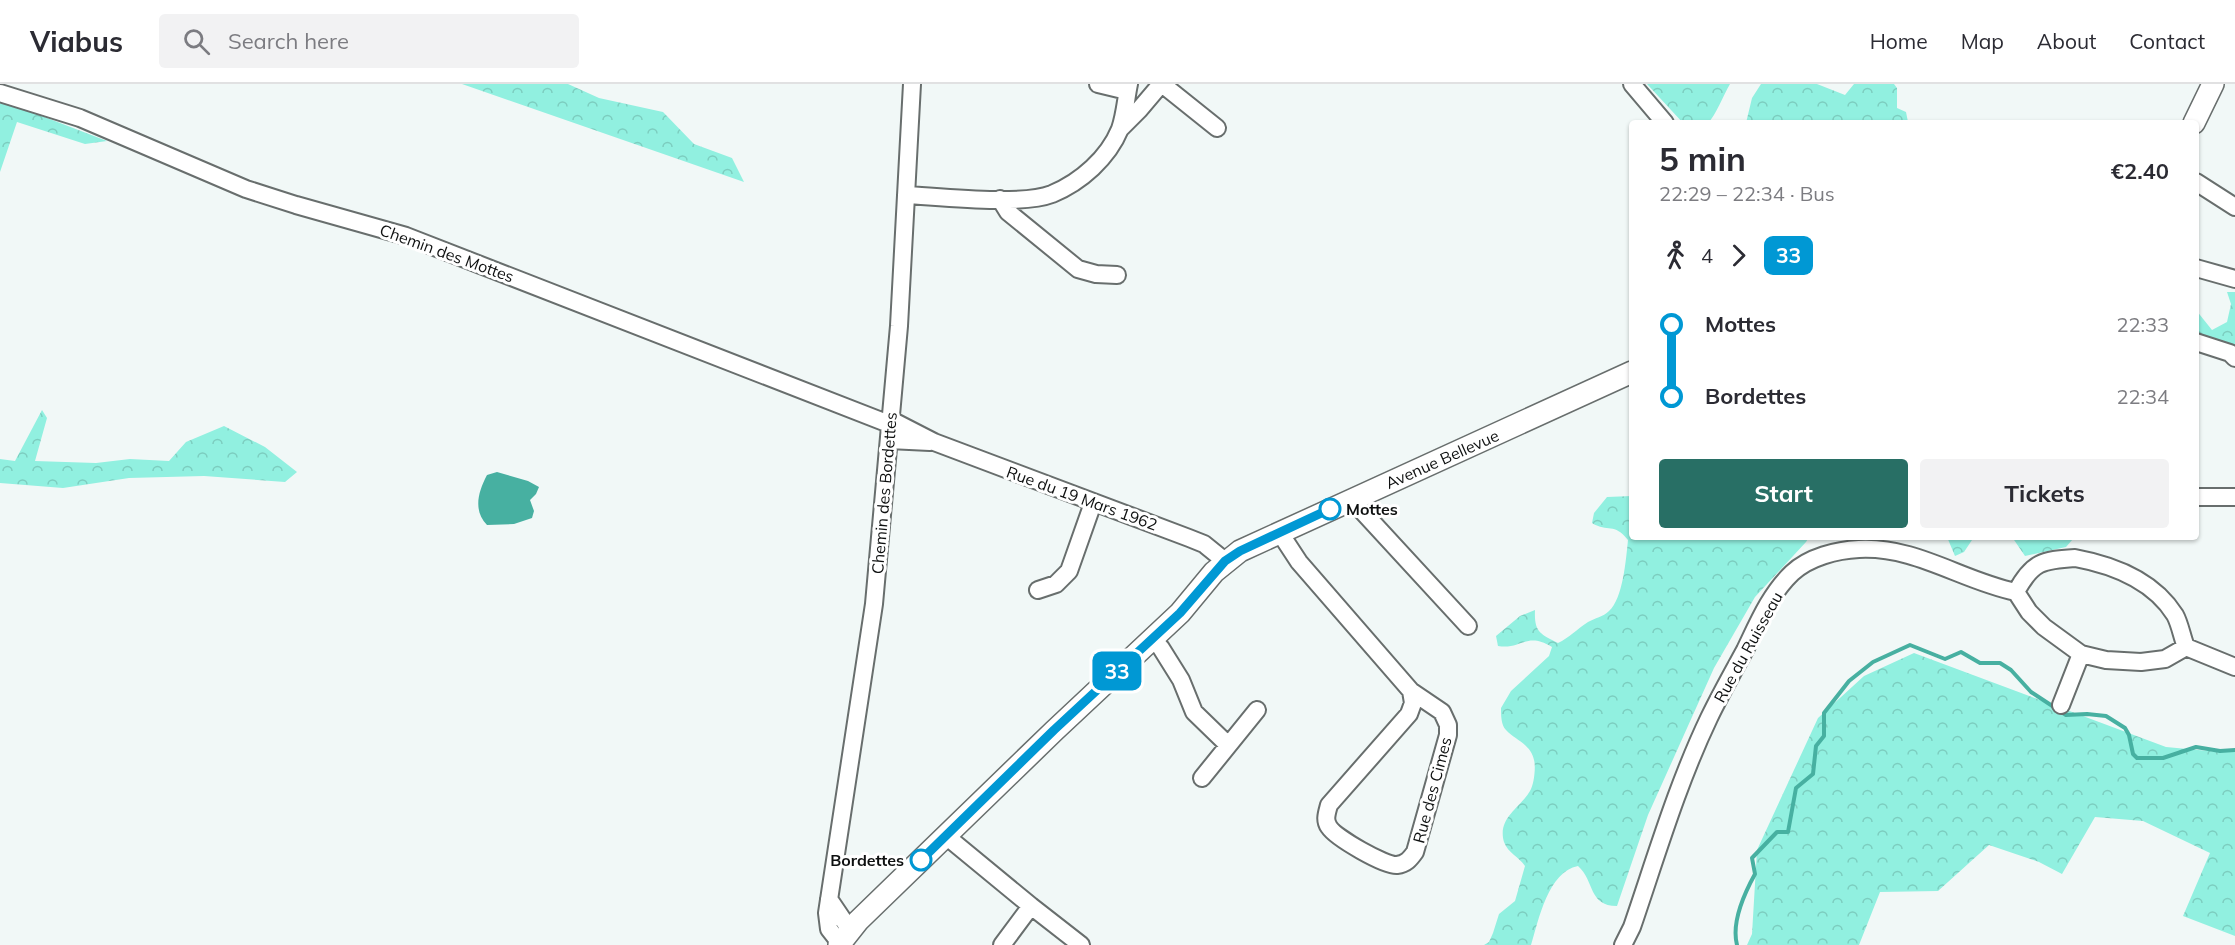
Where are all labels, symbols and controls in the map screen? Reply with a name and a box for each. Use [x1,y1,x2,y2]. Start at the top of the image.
search box [159,14,579,68]
text: Viabus [30,24,123,59]
icon: search [180,25,213,58]
text: Search here [228,27,349,55]
text: Home [1870,28,1928,54]
text: Map [1961,28,2004,54]
text: About [2037,28,2096,54]
text: Contact [2129,28,2205,54]
text: 5 min [1659,138,1746,179]
text: €2.40 [2111,157,2169,185]
text: 22:29 – 22:34 · Bus [1659,181,1835,206]
street label: Chemin des Mottes [377,219,517,287]
icon: walk [1659,239,1692,272]
icon: forward [1722,239,1755,272]
text: 33 [1776,242,1801,268]
text: 4 [1701,243,1713,268]
text: Mottes [1705,310,1776,338]
text: 22:33 [2116,312,2169,337]
text: Bordettes [1705,382,1806,410]
text: 22:34 [2116,384,2169,409]
street label: Chemin des Bordettes [867,411,901,575]
street label: Avenue Bellevue [1382,425,1502,493]
button: Start [1659,459,1908,528]
button: Tickets [1920,459,2169,528]
street label: Rue du 19 Mars 1962 [1004,461,1160,535]
marker: Mottes [1319,498,1341,520]
place label: Mottes [1346,499,1398,519]
street label: Rue du Ruisseau [1709,588,1787,706]
line badge: 33 [1090,652,1144,690]
text: 33 [1104,658,1130,684]
street label: Rue des Cimes [1408,735,1456,845]
marker: Bordettes [910,849,932,871]
place label: Bordettes [830,850,904,870]

